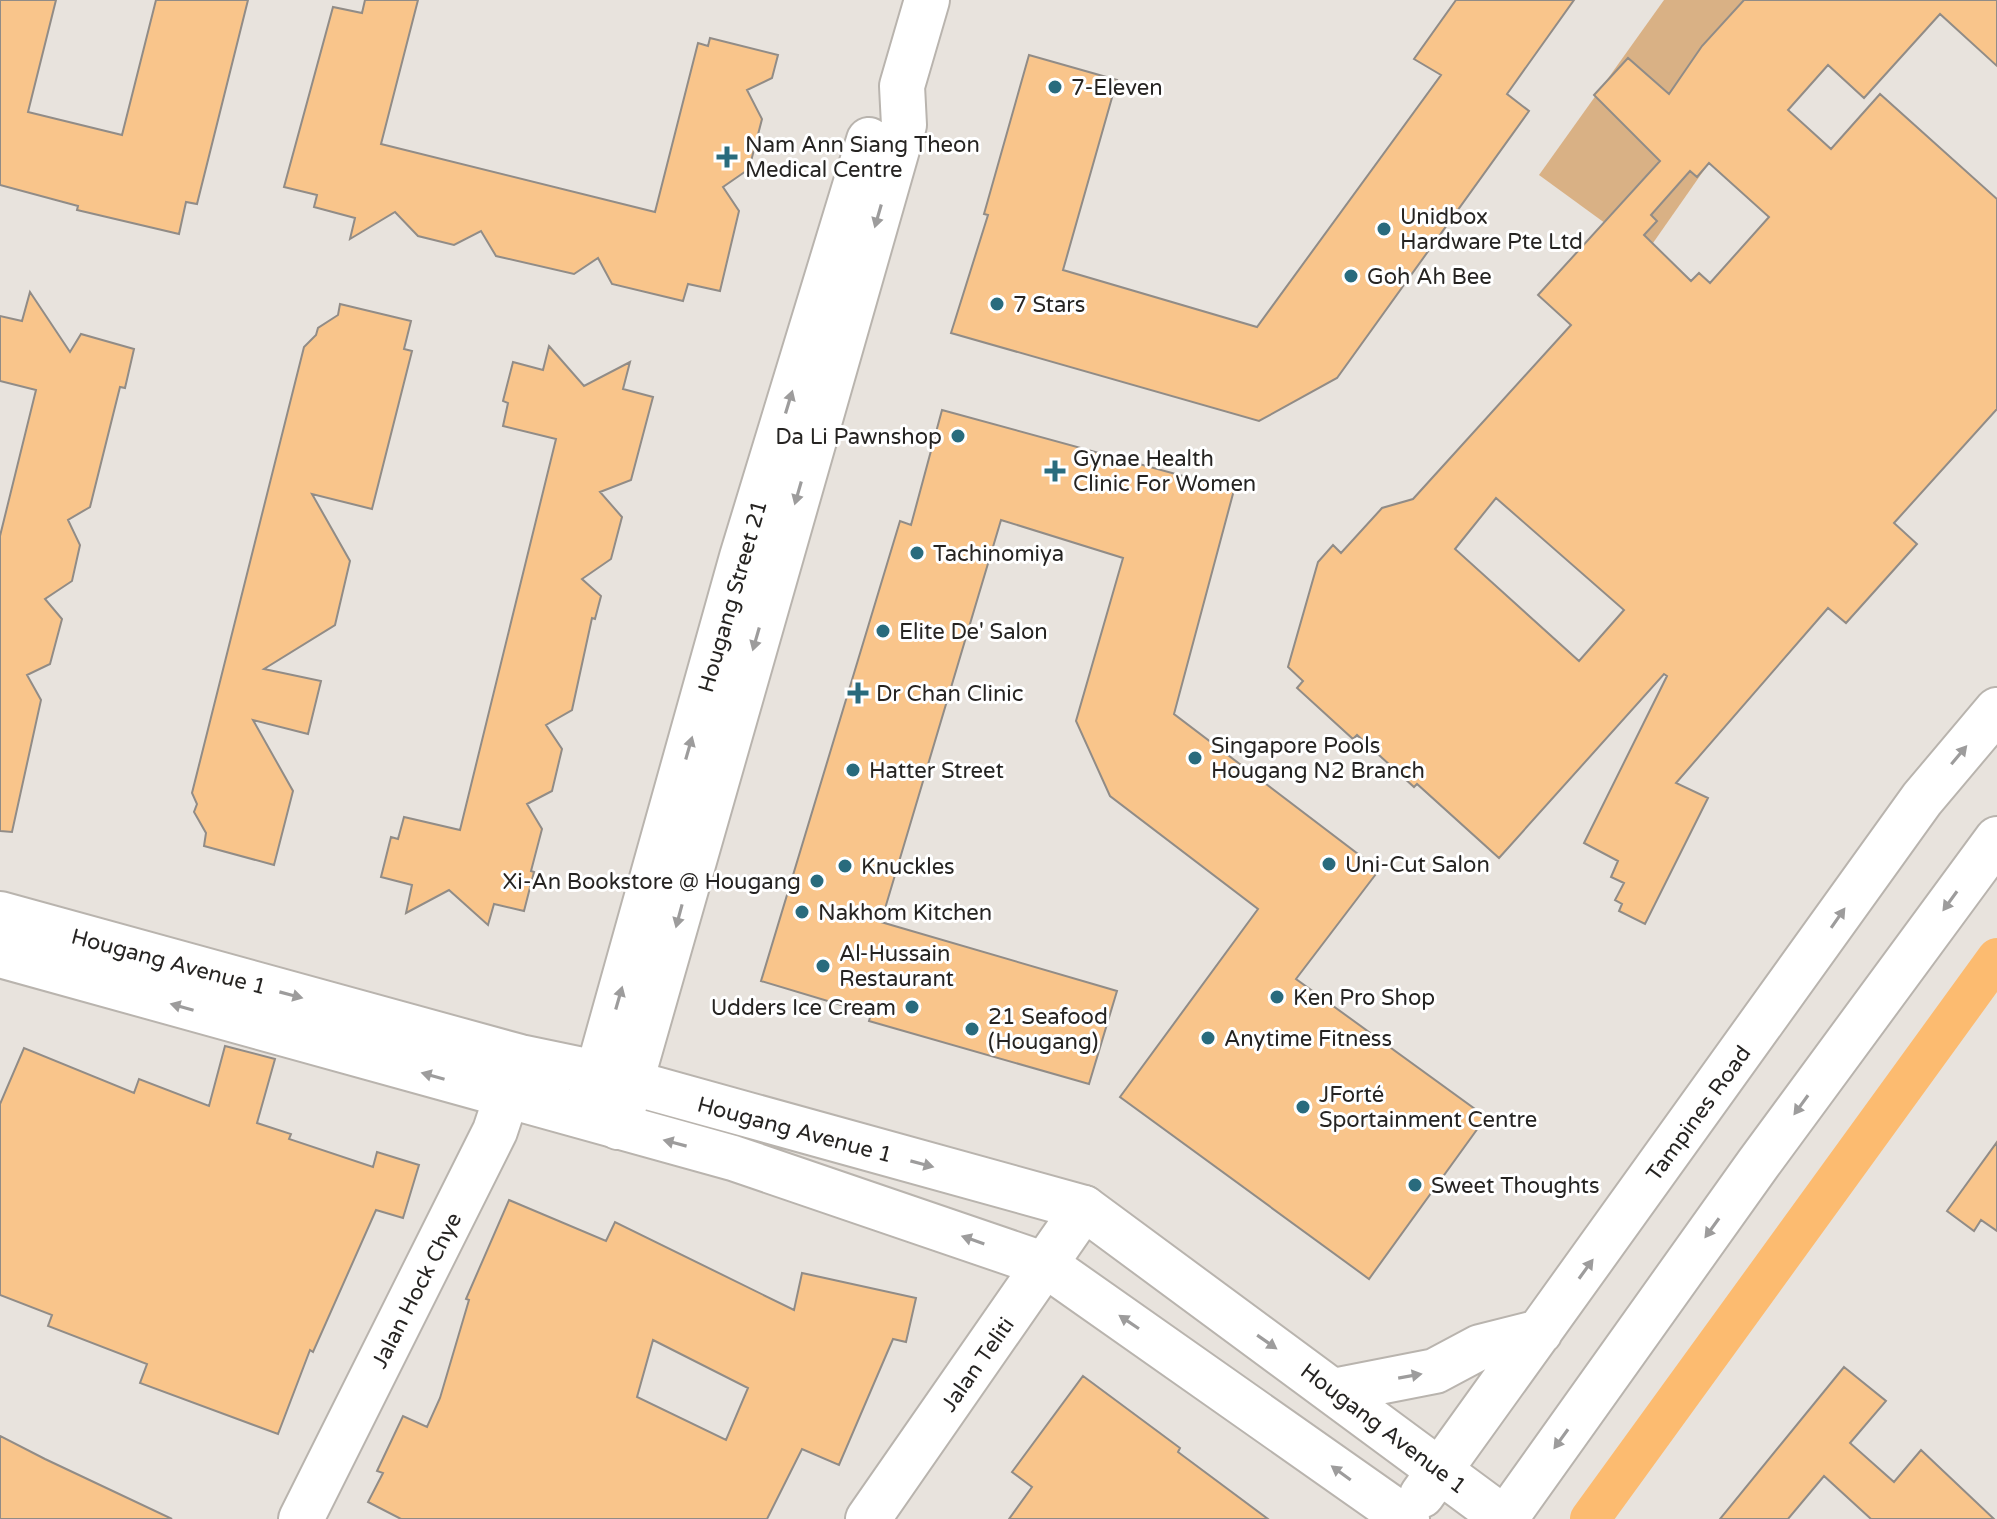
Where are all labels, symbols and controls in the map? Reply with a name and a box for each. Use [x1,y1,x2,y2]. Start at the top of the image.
place label: 7-Eleven [1071,75,1163,101]
marker: 7-Eleven [1046,78,1064,96]
place label: Nam Ann Siang Theon Medical Centre [745,132,980,183]
marker: Nam Ann Siang Theon Medical Centre [716,146,738,168]
place label: Unidbox Hardware Pte Ltd [1400,204,1583,255]
one-way arrow [871,205,884,229]
marker: Unidbox Hardware Pte Ltd [1375,220,1393,238]
place label: Goh Ah Bee [1367,264,1492,290]
marker: Goh Ah Bee [1342,267,1360,285]
place label: 7 Stars [1013,292,1085,318]
marker: 7 Stars [988,295,1006,313]
one-way arrow [783,389,796,413]
place label: Da Li Pawnshop [775,424,942,450]
marker: Da Li Pawnshop [949,427,967,445]
place label: Gynae Health Clinic For Women [1073,446,1256,497]
marker: Gynae Health Clinic For Women [1044,460,1066,482]
one-way arrow [791,481,804,505]
street label: Hougang Street 21 [693,497,773,695]
place label: Tachinomiya [933,541,1064,567]
marker: Tachinomiya [908,544,926,562]
place label: Elite De' Salon [899,619,1048,645]
marker: Elite De' Salon [874,622,892,640]
one-way arrow [749,628,762,652]
place label: Dr Chan Clinic [876,681,1024,707]
marker: Dr Chan Clinic [847,682,869,704]
place label: Singapore Pools Hougang N2 Branch [1211,733,1425,784]
one-way arrow [683,735,696,759]
one-way arrow [1950,745,1967,765]
marker: Singapore Pools Hougang N2 Branch [1186,749,1204,767]
place label: Hatter Street [869,758,1004,784]
marker: Hatter Street [844,761,862,779]
place label: Uni-Cut Salon [1345,852,1490,878]
place label: Knuckles [861,854,955,880]
marker: Uni-Cut Salon [1320,855,1338,873]
marker: Knuckles [836,857,854,875]
place label: Xi-An Bookstore @ Hougang [502,869,801,895]
marker: Xi-An Bookstore @ Hougang [808,872,826,890]
one-way arrow [1943,890,1958,911]
place label: Nakhom Kitchen [818,900,992,926]
one-way arrow [672,903,684,928]
marker: Nakhom Kitchen [793,903,811,921]
one-way arrow [1830,908,1845,929]
street label: Hougang Avenue 1 [68,923,269,1000]
place label: Al-Hussain Restaurant [839,941,954,992]
marker: Al-Hussain Restaurant [814,957,832,975]
place label: Ken Pro Shop [1293,985,1435,1011]
one-way arrow [614,986,626,1011]
marker: Ken Pro Shop [1268,988,1286,1006]
one-way arrow [279,989,304,1001]
place label: Udders Ice Cream [711,995,896,1021]
marker: Udders Ice Cream [903,998,921,1016]
one-way arrow [170,1000,195,1012]
place label: 21 Seafood (Hougang) [988,1004,1108,1055]
marker: 21 Seafood (Hougang) [963,1020,981,1038]
place label: Anytime Fitness [1224,1026,1392,1052]
marker: Anytime Fitness [1199,1029,1217,1047]
street label: Tampines Road [1641,1041,1757,1186]
one-way arrow [420,1070,445,1082]
place label: JForté Sportainment Centre [1319,1082,1537,1133]
street label: Hougang Avenue 1 [694,1091,895,1168]
one-way arrow [1793,1094,1809,1116]
marker: JForté Sportainment Centre [1294,1098,1312,1116]
one-way arrow [663,1136,688,1148]
one-way arrow [911,1158,935,1171]
place label: Sweet Thoughts [1431,1173,1600,1199]
marker: Sweet Thoughts [1406,1176,1424,1194]
street label: Jalan Hock Chye [366,1208,467,1373]
one-way arrow [1705,1217,1720,1238]
one-way arrow [960,1233,984,1245]
one-way arrow [1578,1258,1593,1279]
street label: Jalan Teliti [936,1313,1020,1417]
one-way arrow [1119,1315,1140,1330]
one-way arrow [1257,1334,1278,1349]
street label: Hougang Avenue 1 [1295,1358,1471,1500]
one-way arrow [1398,1369,1423,1382]
one-way arrow [1554,1429,1569,1450]
one-way arrow [1330,1465,1352,1481]

